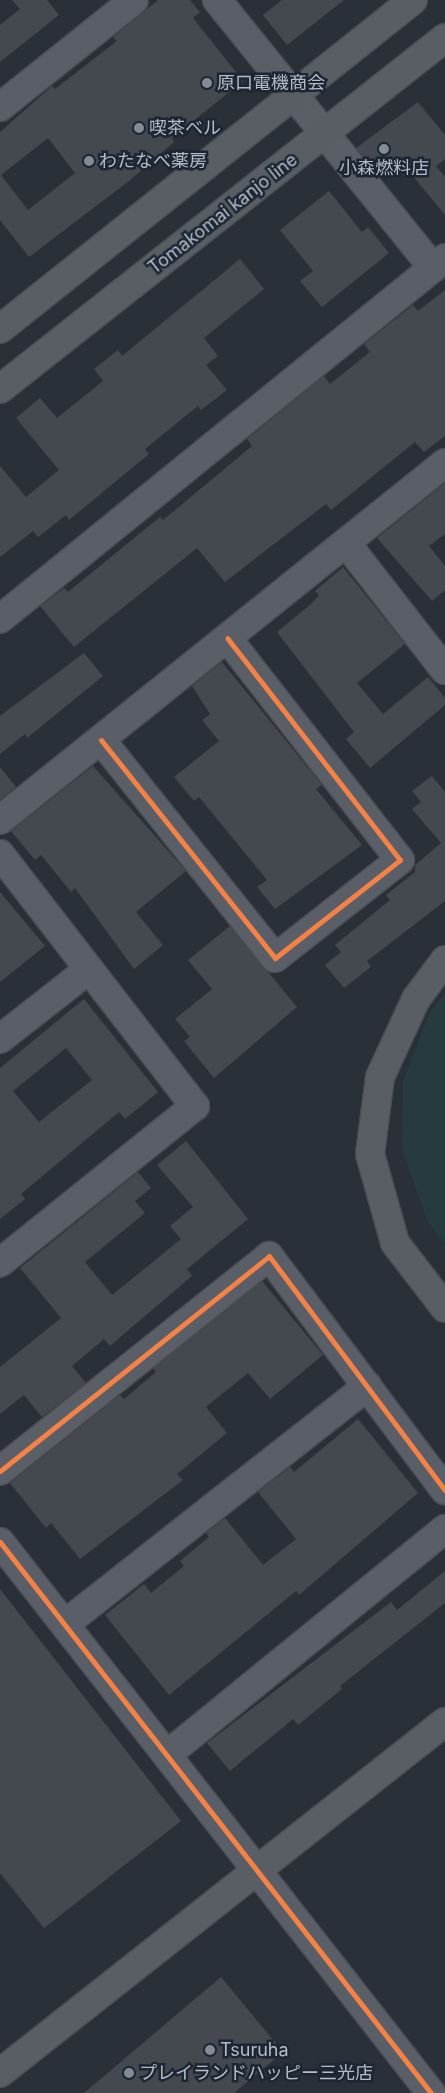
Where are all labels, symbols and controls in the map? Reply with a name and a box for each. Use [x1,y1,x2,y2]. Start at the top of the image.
place label: 原口電機商会 [217,72,325,94]
marker: 原口電機商会 [201,77,213,89]
place label: 喫茶ベル [149,117,221,139]
marker: 喫茶ベル [133,122,145,134]
marker: 小森燃料店 [378,143,390,155]
street label: Tomakomai kanjo line [144,149,302,279]
place label: わたなべ薬房 [99,150,207,172]
marker: わたなべ薬房 [83,155,95,167]
place label: 小森燃料店 [339,157,429,179]
place label: Tsuruha [220,2039,289,2061]
marker: Tsuruha [204,2044,216,2056]
place label: プレイランドハッピー三光店 [139,2062,373,2084]
marker: プレイランドハッピー三光店 [123,2067,135,2079]

